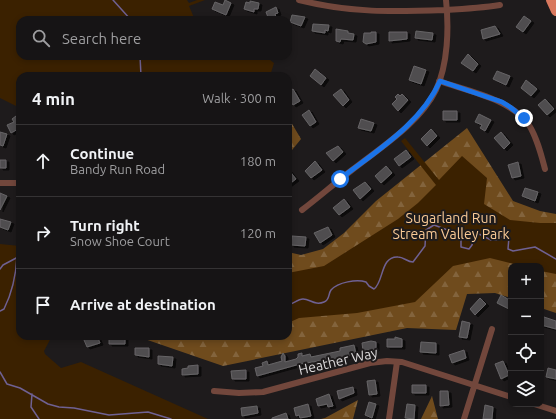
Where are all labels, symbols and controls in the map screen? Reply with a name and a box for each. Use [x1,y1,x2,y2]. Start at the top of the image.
search box [16,16,292,60]
icon: search [30,27,52,49]
text: Search here [62,30,141,47]
text: 4 min [32,89,75,108]
text: Walk · 300 m [202,91,276,105]
route end [515,109,533,127]
text: Continue [70,145,134,162]
icon: ahead [32,150,54,172]
text: 180 m [240,154,276,168]
text: Bandy Run Road [70,162,165,176]
route start [331,170,349,188]
park label: Sugarland Run Stream Valley Park [392,210,510,242]
text: Turn right [70,217,140,234]
icon: right [32,222,54,244]
text: 120 m [240,226,276,240]
text: Snow Shoe Court [70,234,170,248]
map controls [508,263,544,407]
button: + [508,263,544,299]
icon: arrive [32,294,54,316]
text: Arrive at destination [70,296,216,313]
button: − [508,299,544,335]
button: locate [508,335,544,371]
street label: Heather Way [297,344,380,378]
button: layers [508,371,544,407]

